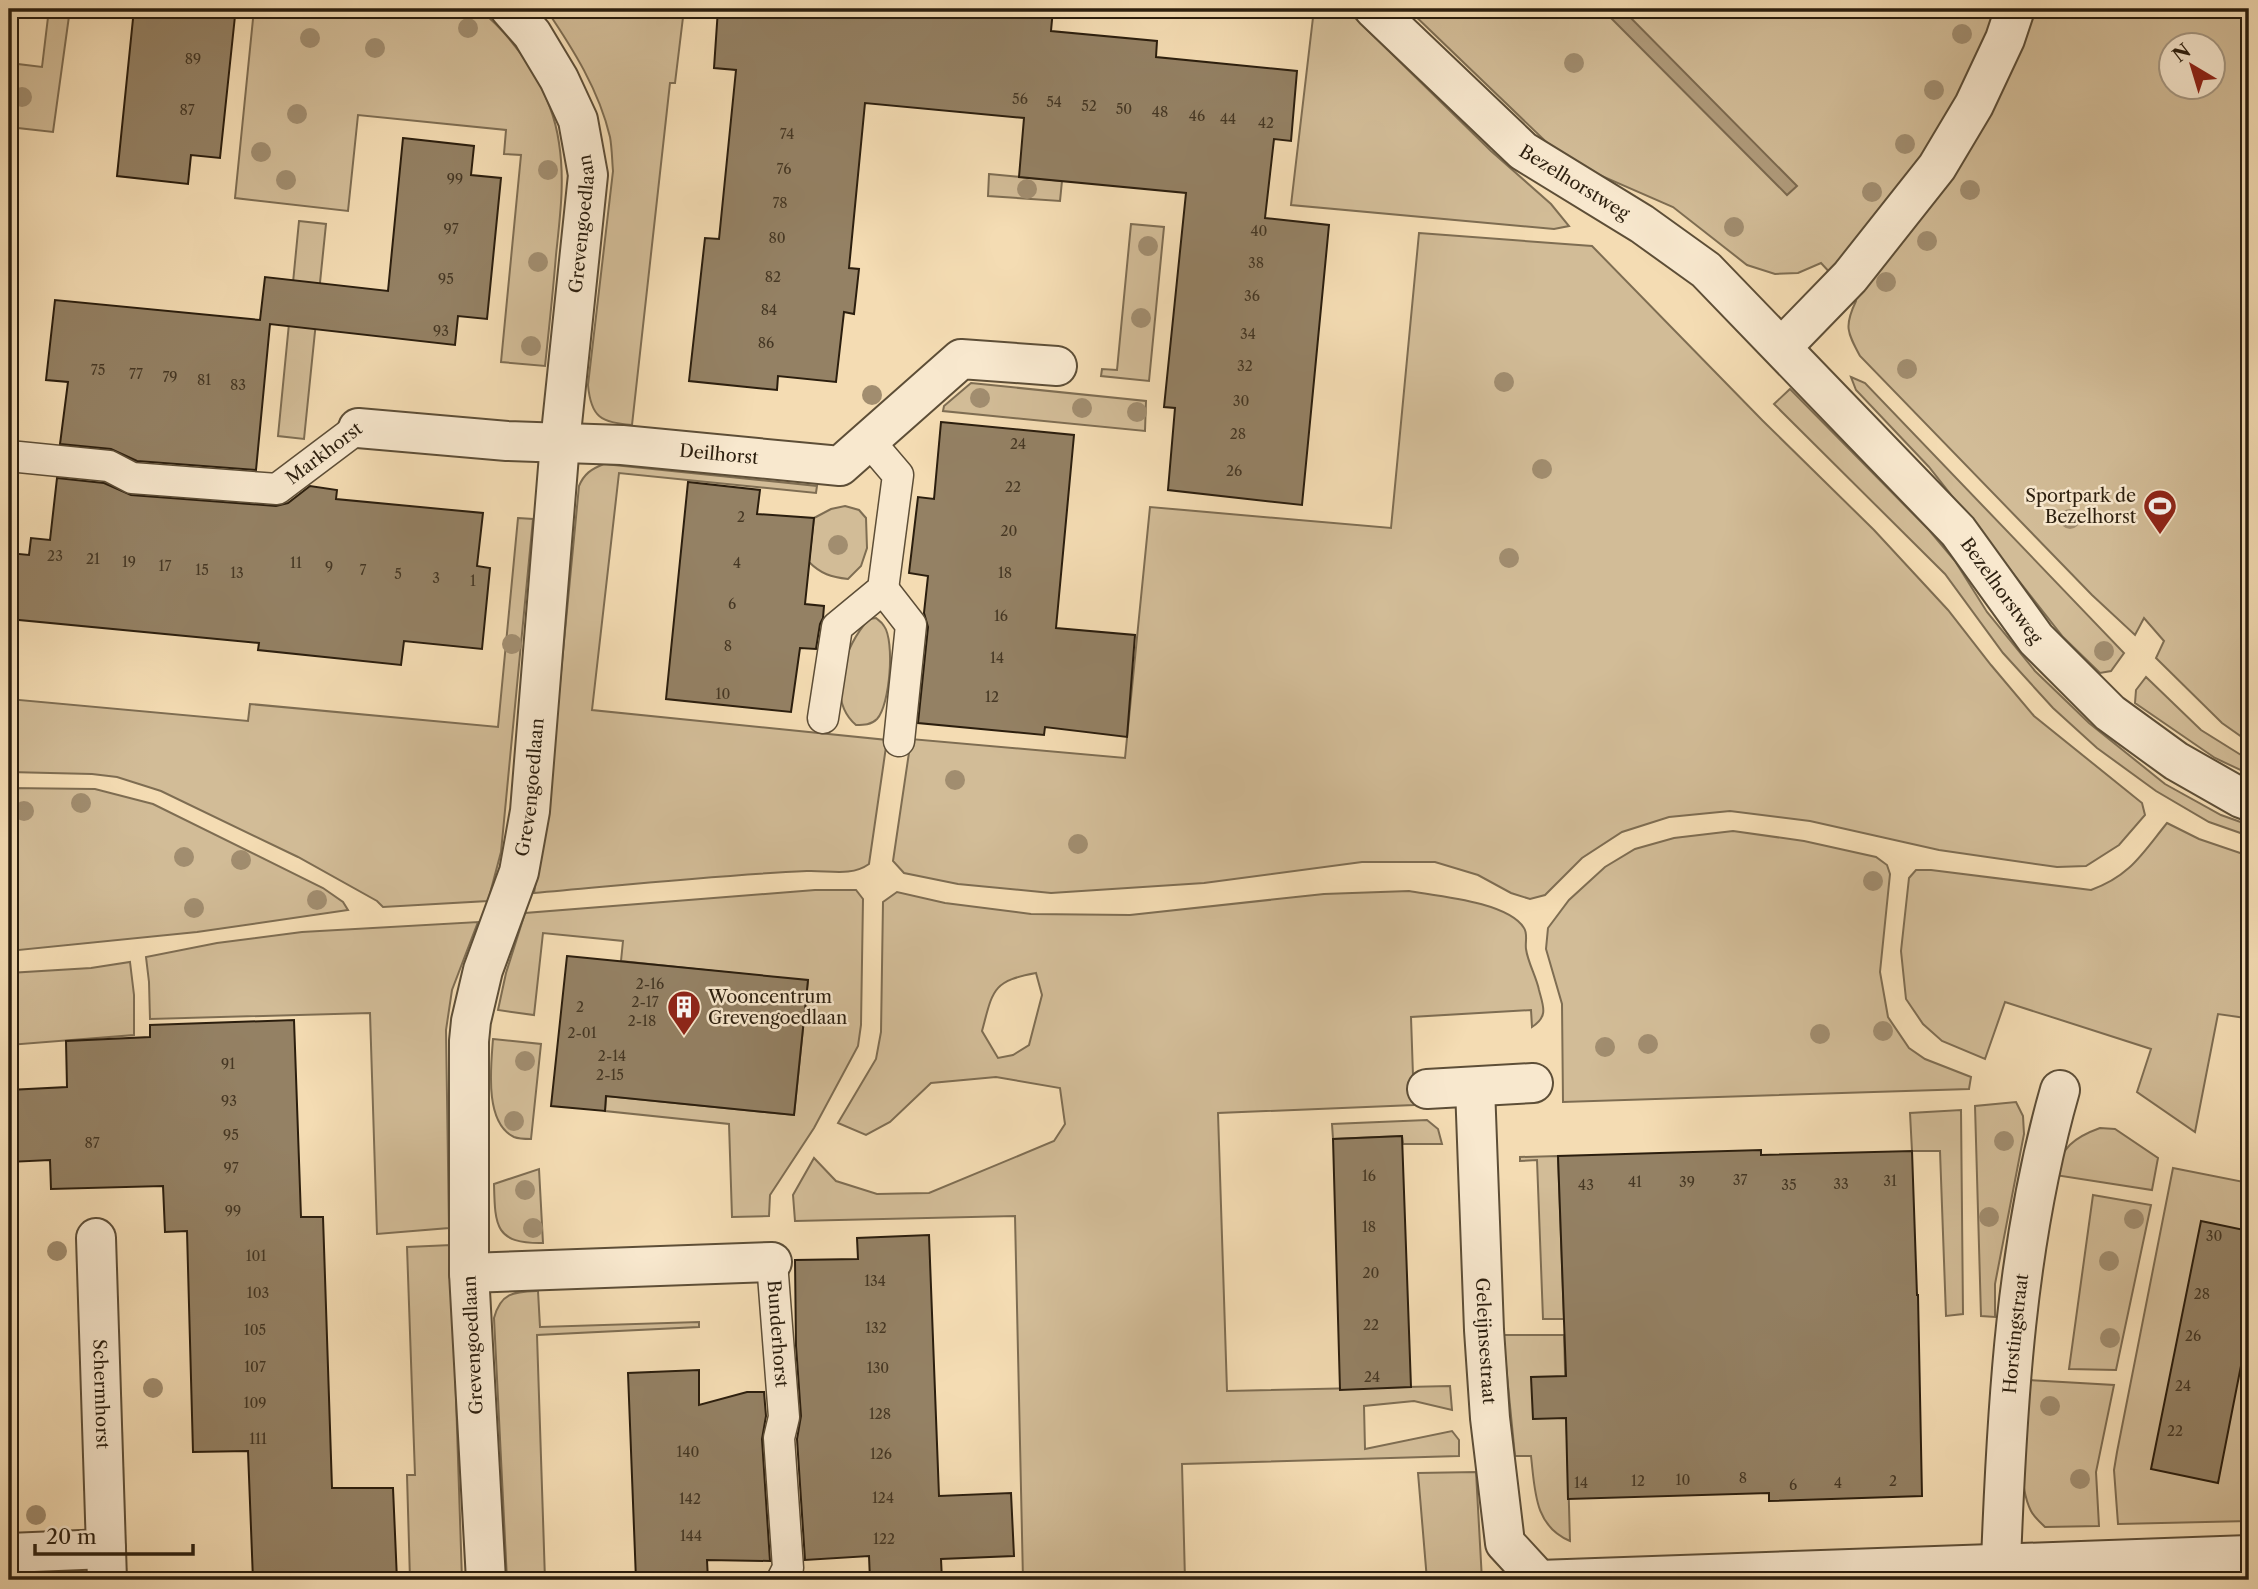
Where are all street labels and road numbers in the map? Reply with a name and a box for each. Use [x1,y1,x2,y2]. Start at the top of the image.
street label: Bezelhorstweg [1515,140,1634,225]
street label: Grevengoedlaan [565,153,599,294]
street label: Markhorst [282,417,367,489]
street label: Deilhorst [678,440,760,469]
street label: Bezelhorstweg [1956,534,2047,649]
street label: Grevengoedlaan [511,717,549,858]
street label: Horstingstraat [1999,1271,2033,1395]
street label: Grevengoedlaan [458,1275,488,1415]
street label: Geleijnsestraat [1471,1277,1500,1405]
street label: Bunderhorst [762,1279,793,1389]
street label: Schermhorst [88,1339,114,1450]

